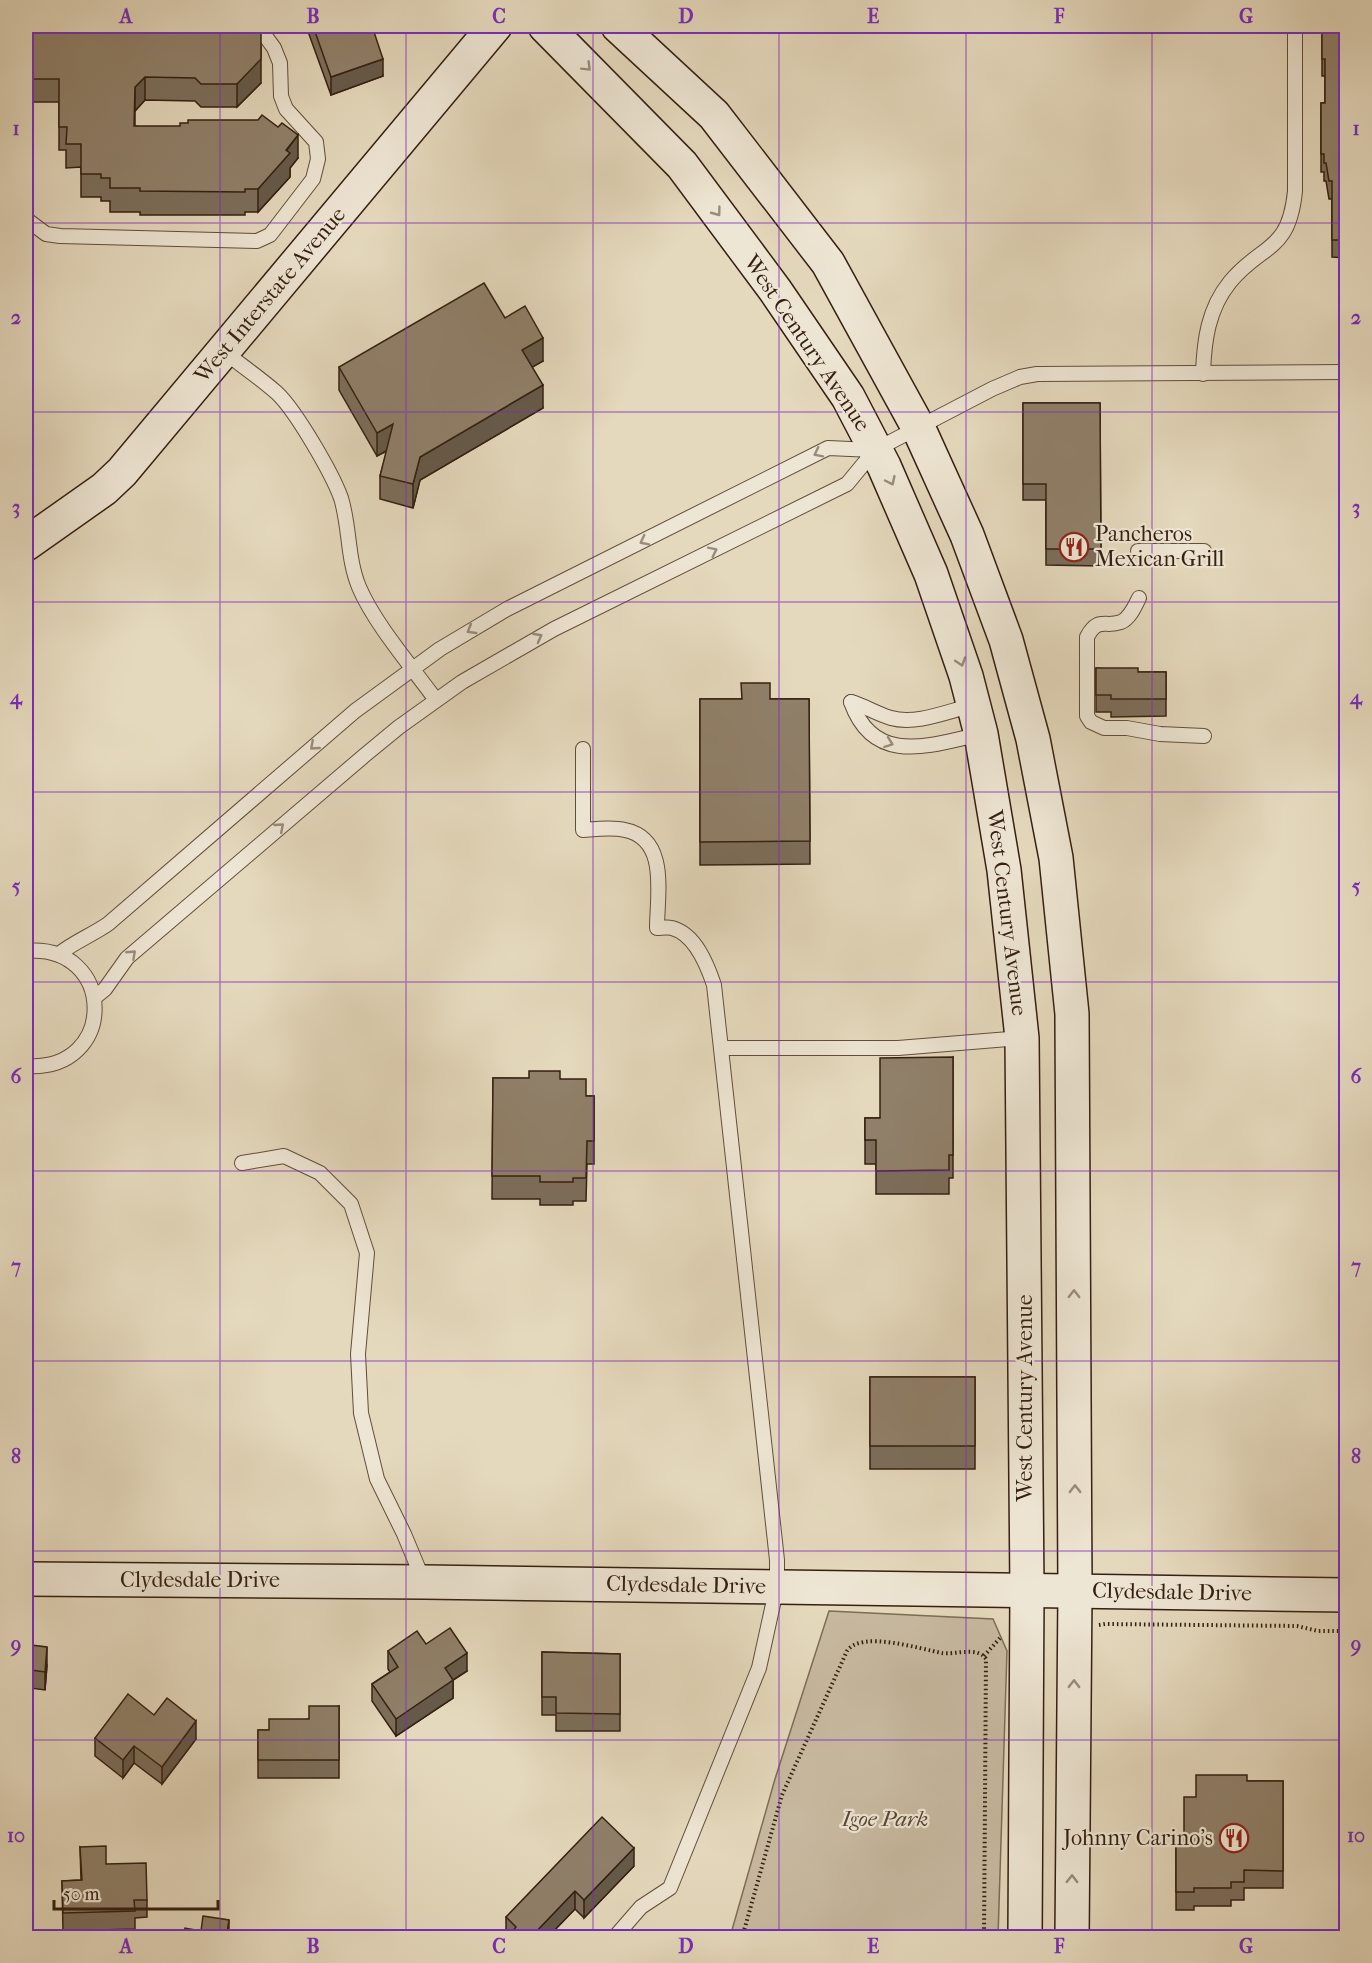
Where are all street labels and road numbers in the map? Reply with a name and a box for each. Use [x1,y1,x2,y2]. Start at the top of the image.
street label: West Interstate Avenue [188,202,351,389]
street label: West Century Avenue [738,249,876,436]
street label: West Century Avenue [981,808,1033,1017]
street label: West Century Avenue [1012,1294,1038,1503]
street label: Clydesdale Drive [120,1567,280,1593]
street label: Clydesdale Drive [606,1571,766,1599]
street label: Clydesdale Drive [1092,1578,1252,1606]

